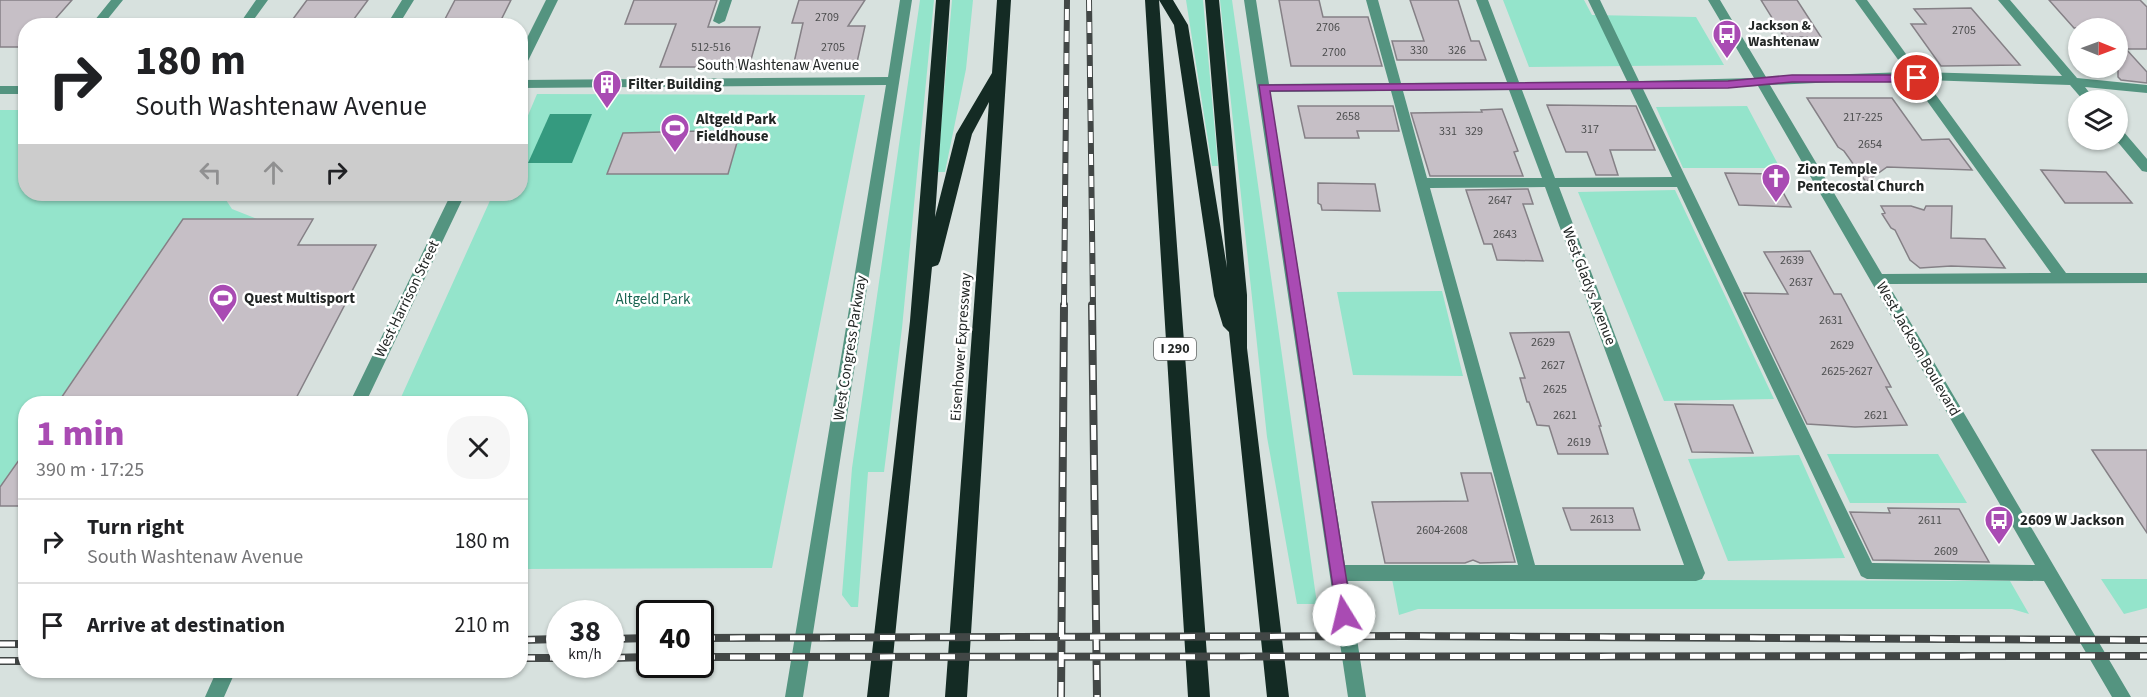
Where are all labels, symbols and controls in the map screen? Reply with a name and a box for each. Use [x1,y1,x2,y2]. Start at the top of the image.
house number: 2709 [815,9,839,26]
place label: Jackson & Washtenaw [1748,16,1820,52]
bus stop icon: Jackson & Washtenaw [1711,18,1743,60]
north arrow [2068,18,2128,78]
map controls [2068,18,2128,150]
house number: 2706 [1316,19,1340,36]
house number: 2705 [1952,22,1976,39]
text: 180 m [135,31,246,91]
house number: 512-516 [691,39,731,56]
house number: 2705 [821,39,845,56]
icon: right [36,42,114,120]
house number: 330 [1410,42,1428,59]
house number: 326 [1448,42,1466,59]
house number: 2700 [1322,44,1346,61]
pin [1891,52,1942,103]
street label: South Washtenaw Avenue [697,55,859,76]
icon: arrive [1900,61,1933,94]
building icon: Filter Building [591,68,623,110]
place label: Filter Building [628,74,722,95]
text: South Washtenaw Avenue [135,87,427,126]
button: layers [2068,90,2128,150]
house number: 2658 [1336,108,1360,125]
place label: Altgeld Park Fieldhouse [695,109,777,147]
house number: 217-225 [1843,109,1883,126]
sports icon: Altgeld Park Fieldhouse [659,112,691,154]
house number: 317 [1581,121,1599,138]
house number: 331 [1439,123,1457,140]
house number: 329 [1465,123,1483,140]
house number: 2654 [1858,136,1882,153]
icon: left [194,156,227,189]
icon: ahead [257,156,290,189]
icon: right [320,156,353,189]
place label: Zion Temple Pentecostal Church [1797,159,1924,197]
church icon: Zion Temple Pentecostal Church [1760,162,1792,204]
house number: 2647 [1488,192,1512,209]
street label: West Gladys Avenue [1557,224,1621,348]
house number: 2643 [1493,226,1517,243]
street label: West Harrison Street [370,237,444,361]
house number: 2639 [1780,252,1804,269]
street label: Eisenhower Expressway [945,272,977,422]
street label: West Congress Parkway [828,274,872,422]
house number: 2637 [1789,274,1813,291]
street label: West Jackson Boulevard [1871,278,1965,420]
sports icon: Quest Multisport [207,282,239,324]
place label: Quest Multisport [244,288,355,309]
park label: Altgeld Park [616,289,691,310]
house number: 2631 [1819,312,1843,329]
house number: 2629 [1531,334,1555,351]
house number: 2629 [1830,337,1854,354]
road number: I 290 [1154,338,1196,360]
house number: 2627 [1541,357,1565,374]
house number: 2625-2627 [1821,363,1873,380]
house number: 2625 [1543,381,1567,398]
house number: 2621 [1553,407,1577,424]
house number: 2621 [1864,407,1888,424]
text: 1 min [36,408,124,459]
button: close [447,416,510,479]
house number: 2619 [1567,434,1591,451]
text: 390 m · 17:25 [36,456,144,484]
bus stop icon: 2609 W Jackson [1983,504,2015,546]
place label: 2609 W Jackson [2020,510,2124,531]
text: Turn right [87,511,184,543]
house number: 2613 [1590,511,1614,528]
house number: 2611 [1918,512,1942,529]
house number: 2604-2608 [1416,522,1468,539]
icon: right [36,525,69,558]
text: 180 m [455,525,510,557]
text: South Washtenaw Avenue [87,543,303,571]
house number: 2609 [1934,543,1958,560]
position arrow [1312,583,1376,647]
speed limit sign: 40 [636,600,714,678]
icon: arrive [36,609,69,642]
text: Arrive at destination [87,609,285,641]
text: 210 m [455,609,510,641]
text: 38 [569,610,601,653]
text: km/h [568,644,602,665]

